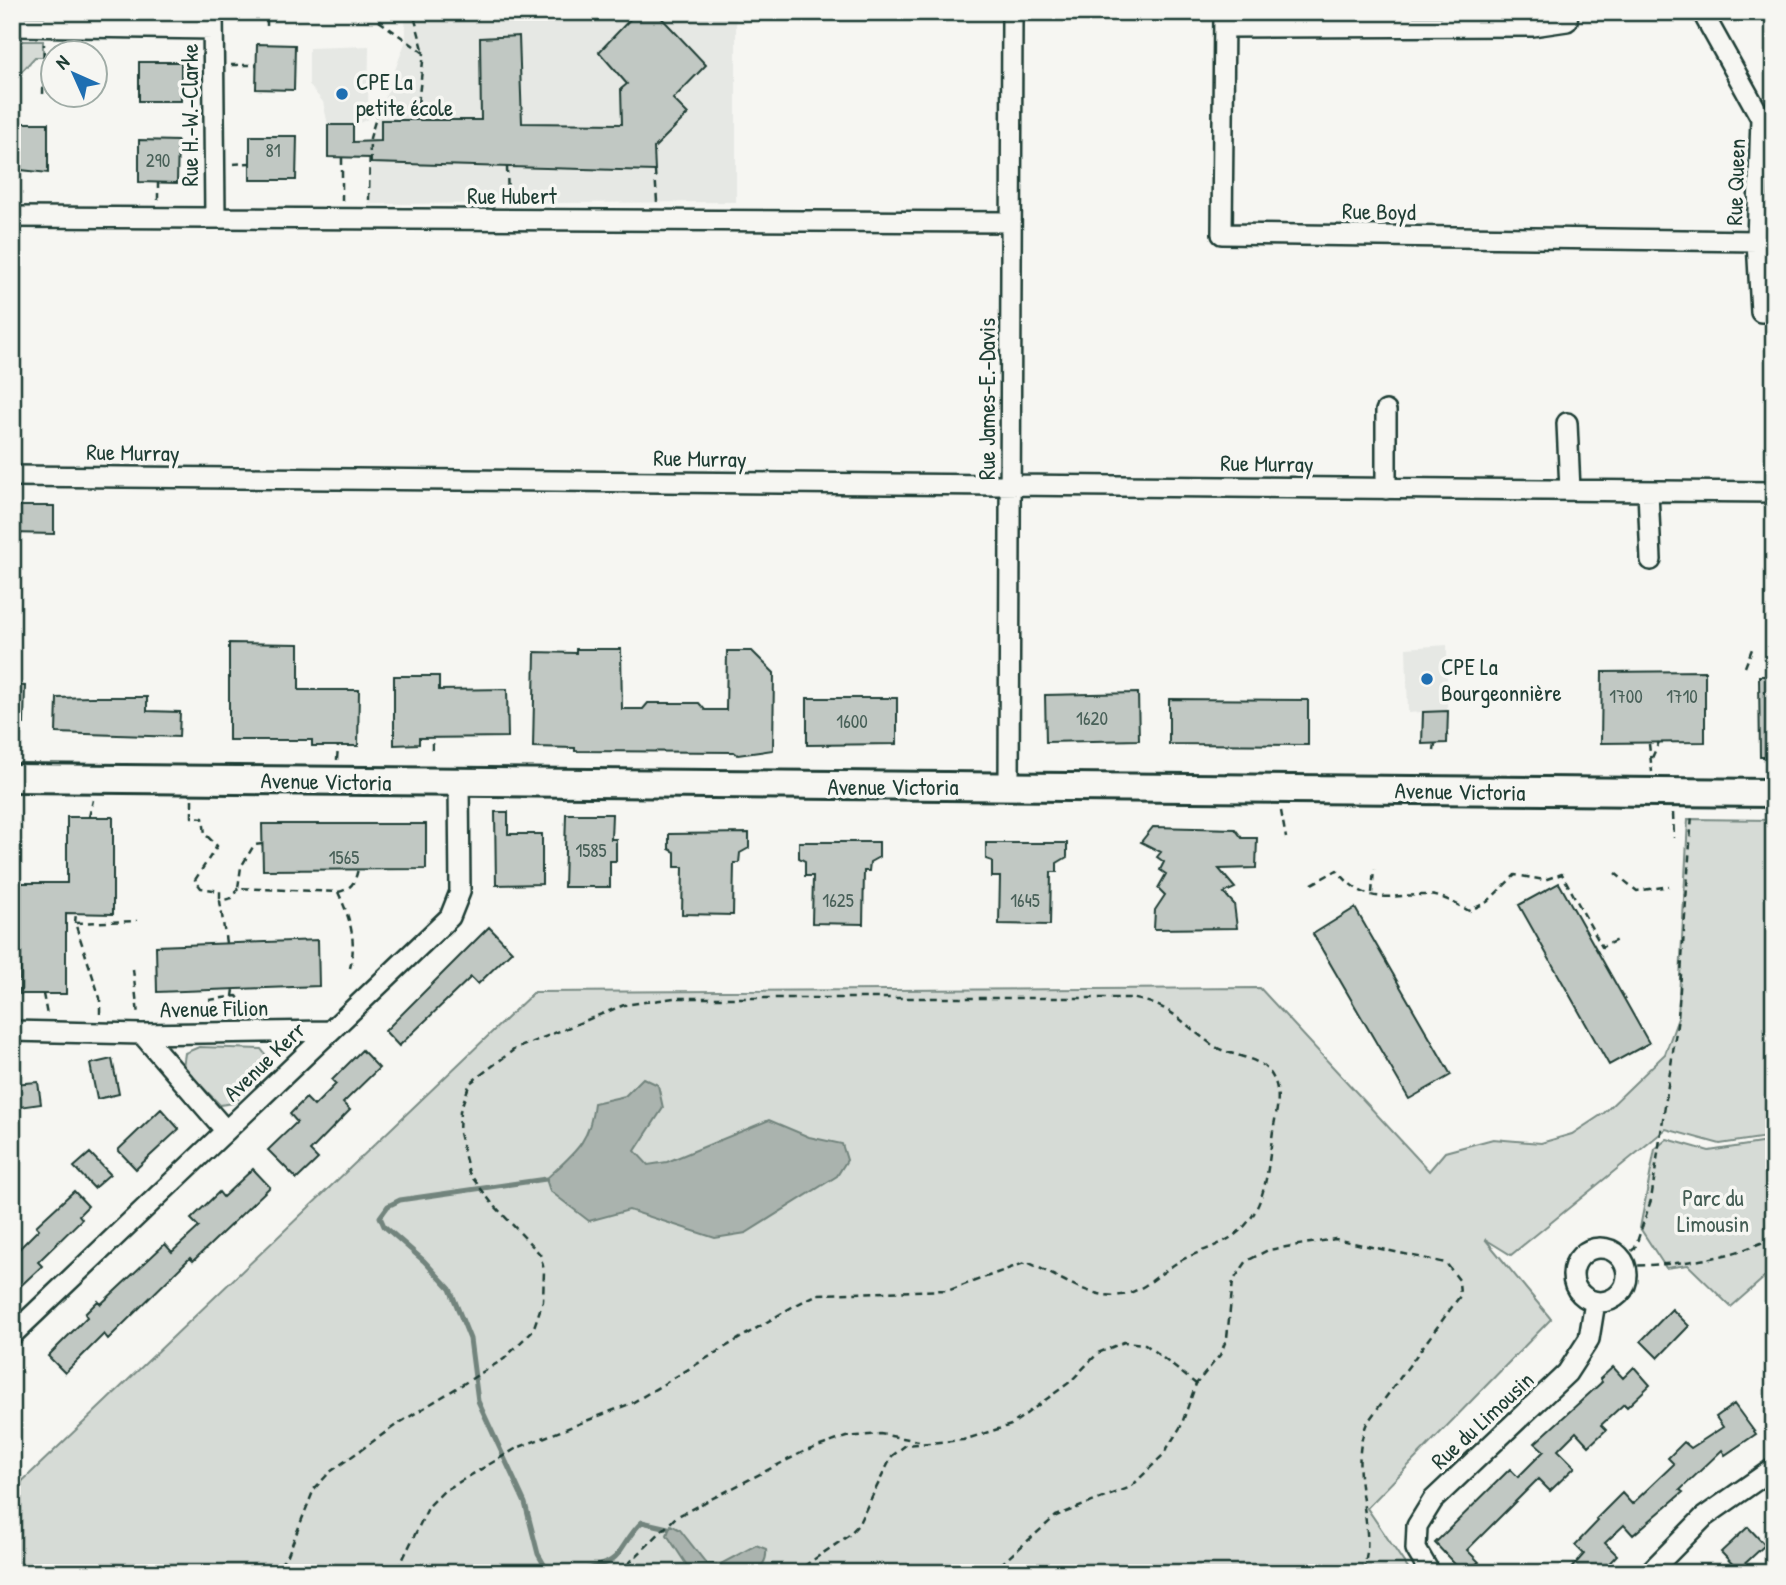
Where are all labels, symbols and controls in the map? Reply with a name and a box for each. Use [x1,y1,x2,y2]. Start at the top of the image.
north arrow [38,38,108,108]
street label: Rue H.-W.-Clarke [174,44,205,186]
text: N [49,49,75,75]
place label: CPE La petite école [356,66,453,123]
marker: CPE La petite école [334,86,350,102]
house number: 81 [265,137,281,163]
street label: Rue Queen [1718,138,1752,226]
house number: 290 [146,147,170,173]
street label: Rue Hubert [467,180,558,211]
street label: Rue Boyd [1342,195,1416,227]
street label: Rue James-E.-Davis [971,318,1002,480]
street label: Rue Murray [86,436,180,468]
street label: Rue Murray [653,442,747,474]
street label: Rue Murray [1220,447,1314,479]
place label: CPE La Bourgeonnière [1441,651,1562,708]
marker: CPE La Bourgeonnière [1419,671,1435,687]
house number: 1700 [1609,683,1643,709]
house number: 1710 [1666,683,1698,709]
house number: 1620 [1076,705,1108,731]
house number: 1600 [836,708,868,734]
street label: Avenue Victoria [260,764,392,798]
street label: Avenue Victoria [828,771,958,802]
street label: Avenue Victoria [1394,774,1526,808]
house number: 1585 [575,837,607,863]
house number: 1565 [329,844,359,870]
house number: 1625 [822,887,854,913]
house number: 1645 [1010,887,1040,913]
street label: Avenue Filion [160,992,268,1024]
street label: Avenue Kerr [216,1014,312,1108]
park label: Parc du Limousin [1677,1182,1749,1239]
street label: Rue du Limousin [1424,1364,1540,1476]

